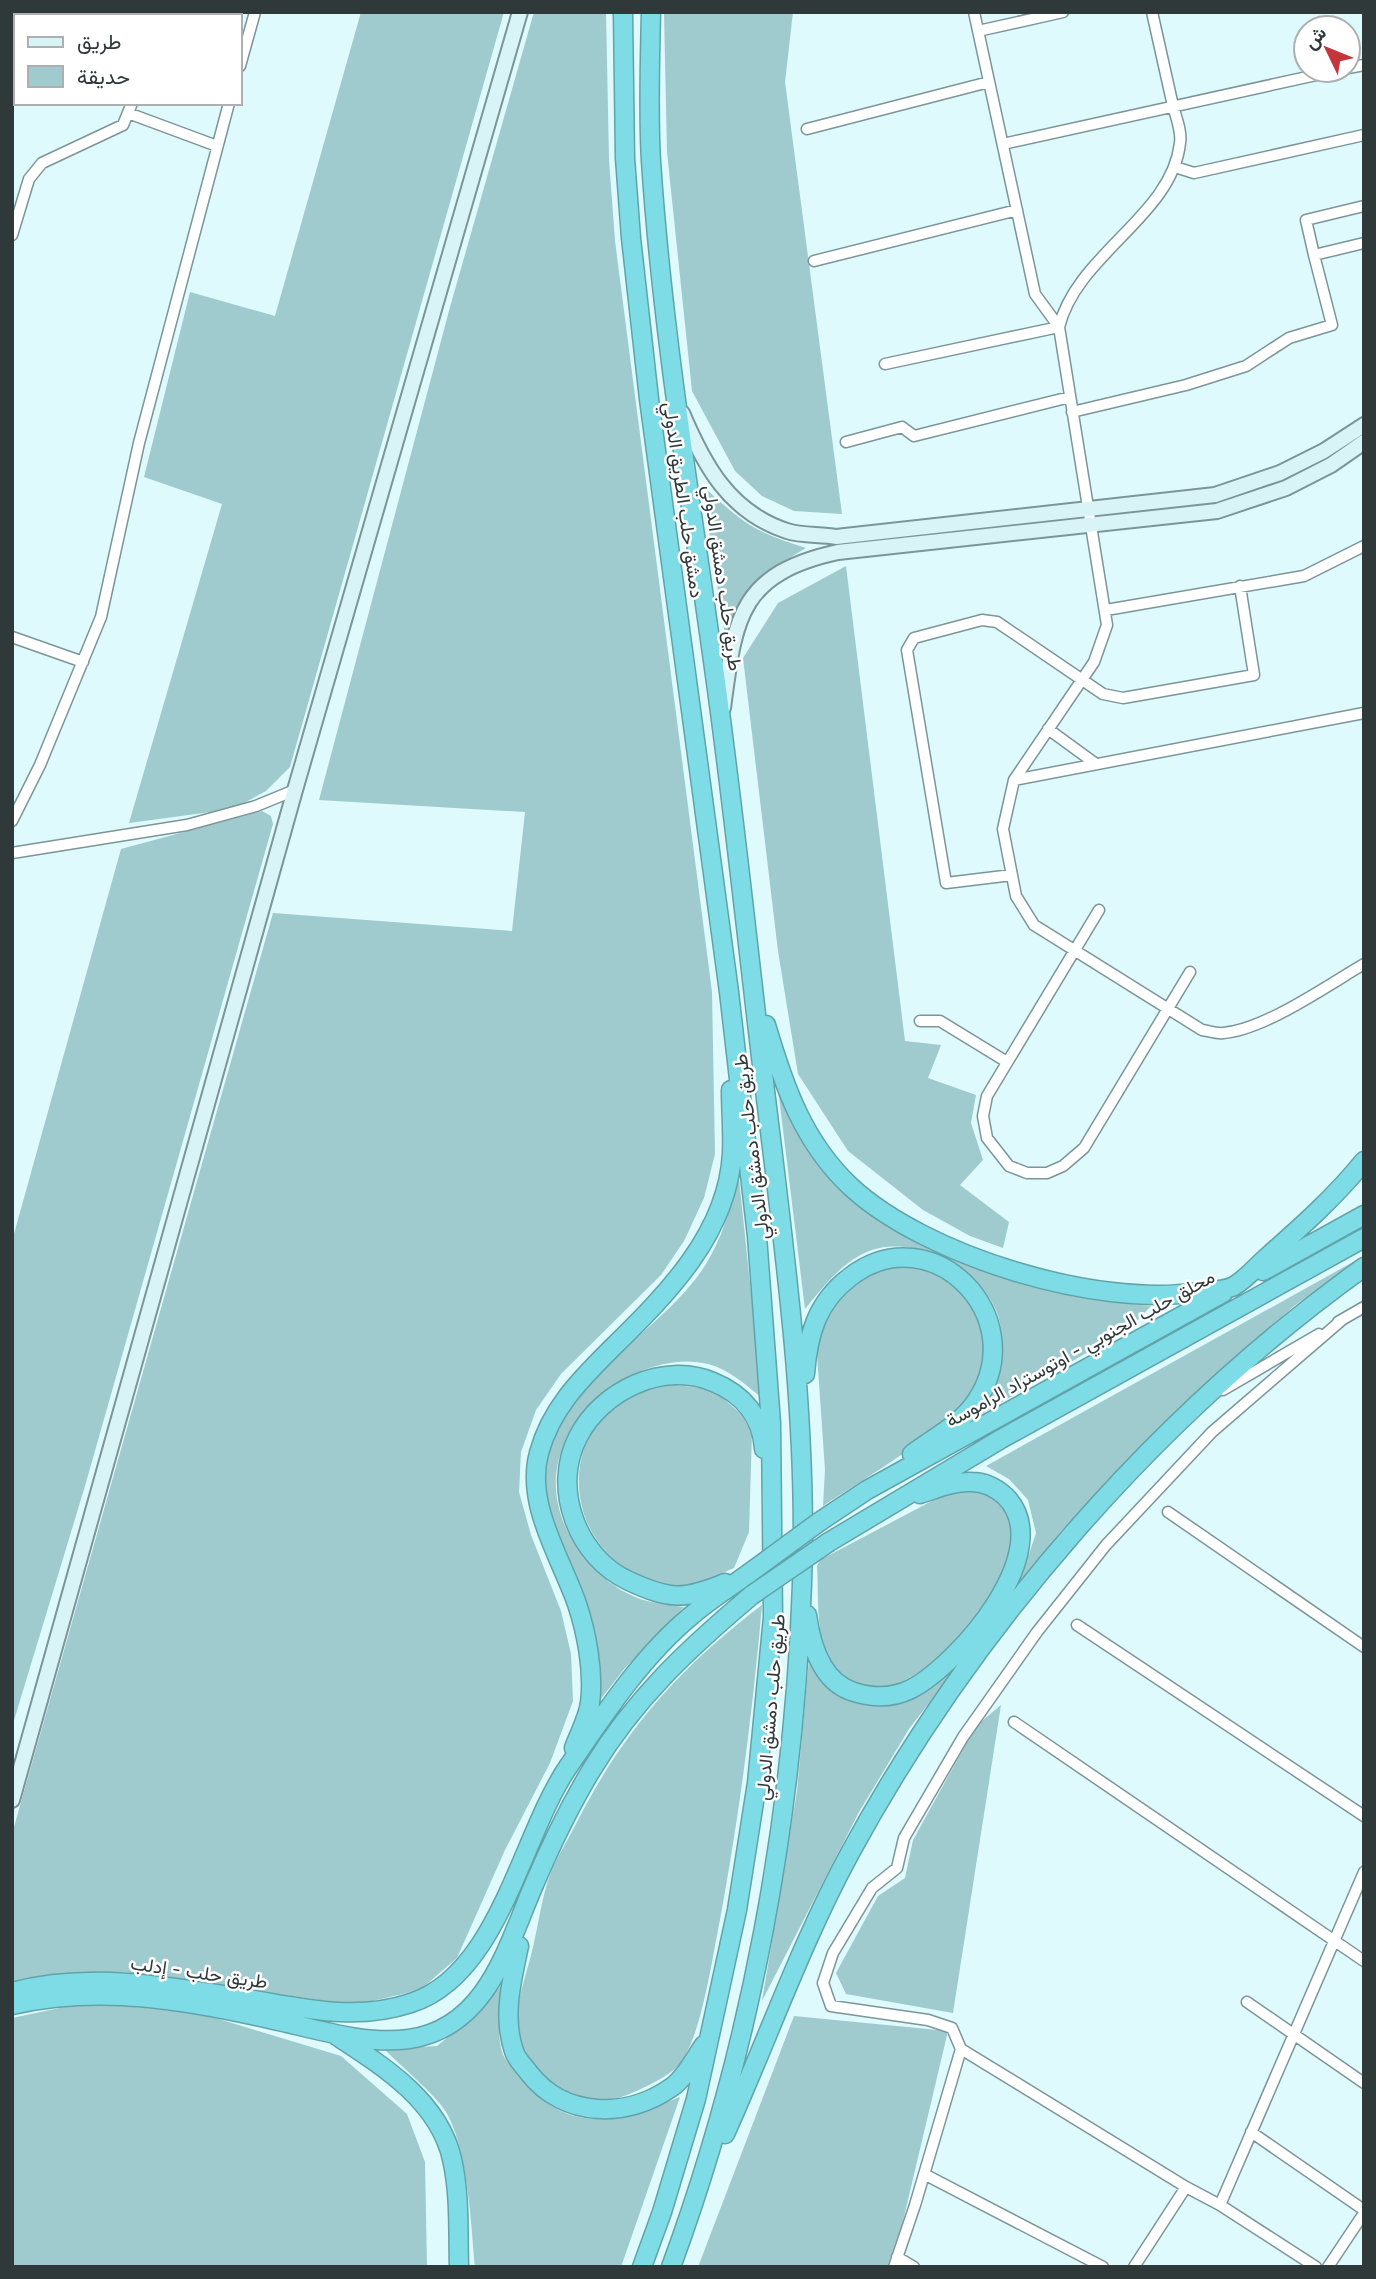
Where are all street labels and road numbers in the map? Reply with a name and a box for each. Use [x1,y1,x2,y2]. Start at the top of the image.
street label: دمشق حلب الطريق الدولي [654,401,709,600]
street label: طريق حلب دمشق الدولي [694,484,747,673]
street label: طريق حلب دمشق الدولي [729,1052,778,1241]
street label: محلق حلب الجنوبي - اوتوستراد الراموسة [942,1265,1221,1436]
street label: طريق حلب دمشق الدولي [751,1613,794,1802]
street label: طريق حلب - إدلب [129,1951,269,1994]

